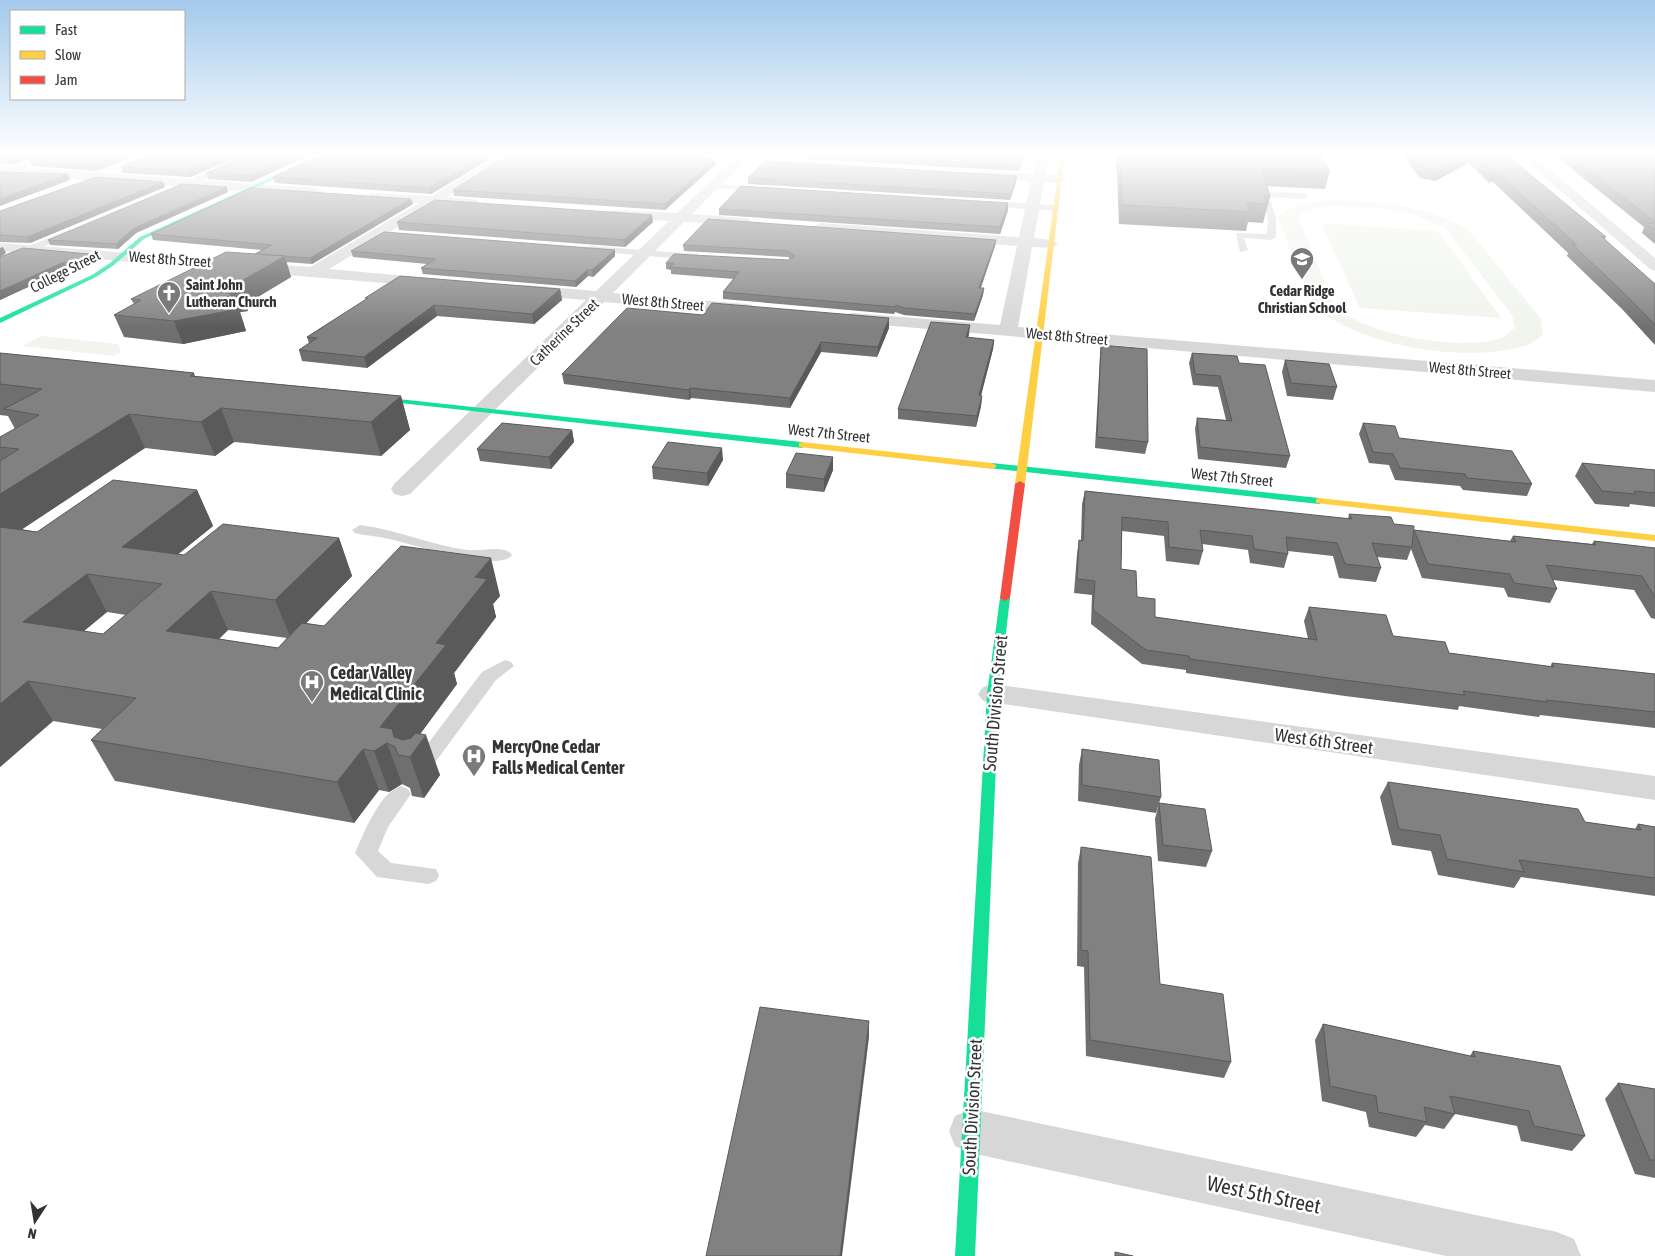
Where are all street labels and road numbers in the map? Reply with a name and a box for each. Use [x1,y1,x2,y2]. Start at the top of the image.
street label: College Street [27,246,103,296]
street label: West 8th Street [128,248,212,270]
street label: West 8th Street [621,290,705,314]
street label: Catherine Street [526,295,602,369]
street label: West 8th Street [1025,324,1109,348]
street label: West 8th Street [1428,358,1512,382]
street label: West 7th Street [787,420,871,446]
street label: West 7th Street [1190,464,1274,490]
street label: South Division Street [979,634,1011,772]
street label: West 6th Street [1274,724,1374,758]
street label: South Division Street [958,1038,986,1176]
street label: West 5th Street [1205,1170,1323,1218]

